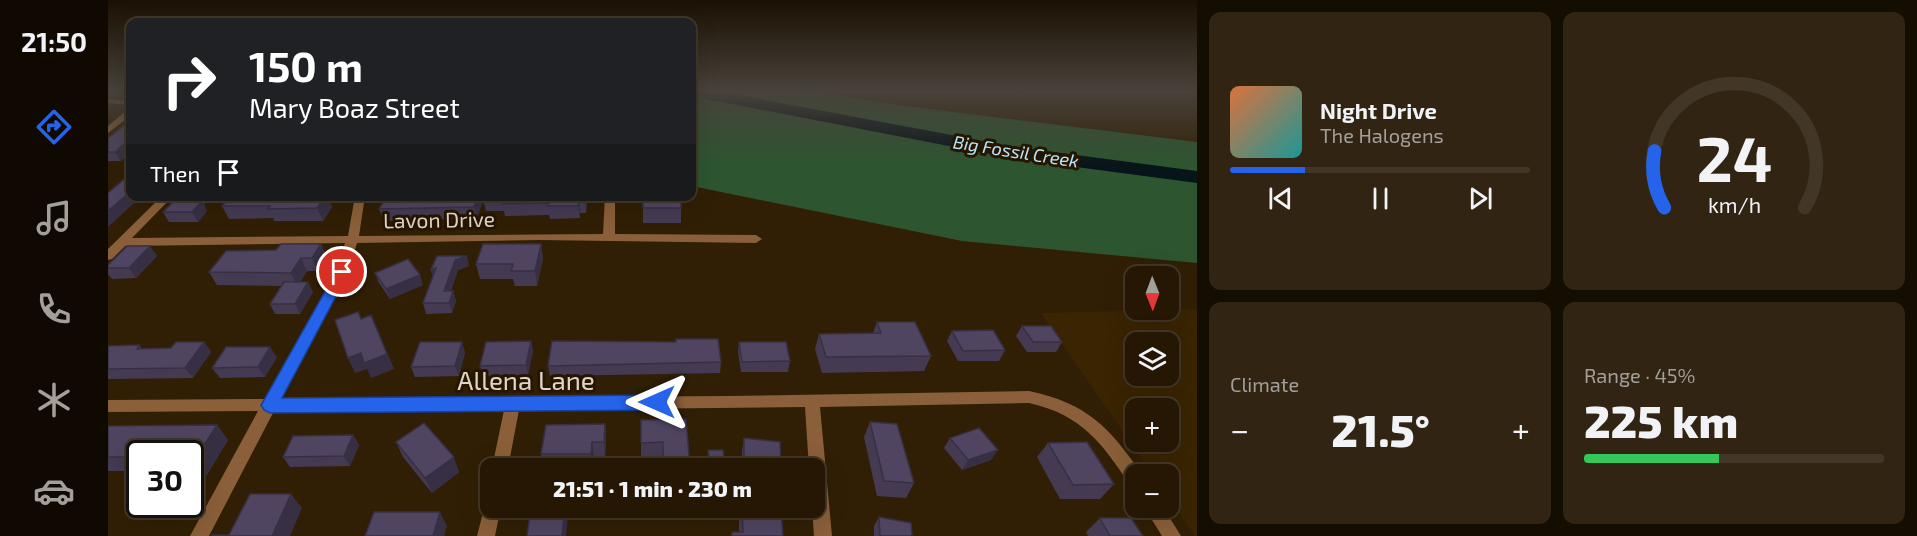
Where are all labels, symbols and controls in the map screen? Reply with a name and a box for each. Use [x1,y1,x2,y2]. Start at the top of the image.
text: 21:50 [21,25,87,57]
text: 150 m [249,40,363,90]
icon: right [150,42,228,120]
text: Mary Boaz Street [249,91,460,123]
text: Night Drive [1320,97,1437,123]
icon: directions [33,106,75,148]
text: 24 [1696,120,1772,195]
text: The Halogens [1320,123,1444,147]
water label: Big Fossil Creek [952,130,1080,172]
icon: arrive [212,156,245,189]
text: Then [150,160,200,186]
icon: previous [1264,182,1297,215]
icon: pause [1364,182,1397,215]
icon: next [1464,182,1497,215]
text: km/h [1707,192,1761,217]
icon: music [33,197,75,239]
street label: Lavon Drive [383,206,495,232]
pin [316,246,367,297]
icon: arrive [325,255,358,288]
north arrow [1125,266,1179,320]
map controls [1125,266,1179,518]
icon: phone [33,288,75,330]
button: layers [1125,332,1179,386]
text: Range · 45% [1584,363,1695,387]
street label: Allena Lane [457,364,595,395]
position arrow [625,370,689,434]
text: Climate [1230,372,1299,396]
icon: climate [33,379,75,421]
text: 225 km [1584,393,1738,447]
button: + [1125,398,1179,452]
text: 21.5° [1331,402,1430,456]
text: − [1230,409,1249,449]
text: + [1512,409,1530,449]
speed limit sign: 30 [126,440,204,518]
button: − [1125,464,1179,518]
icon: car [33,470,75,512]
text: 21:51 · 1 min · 230 m [553,475,752,501]

